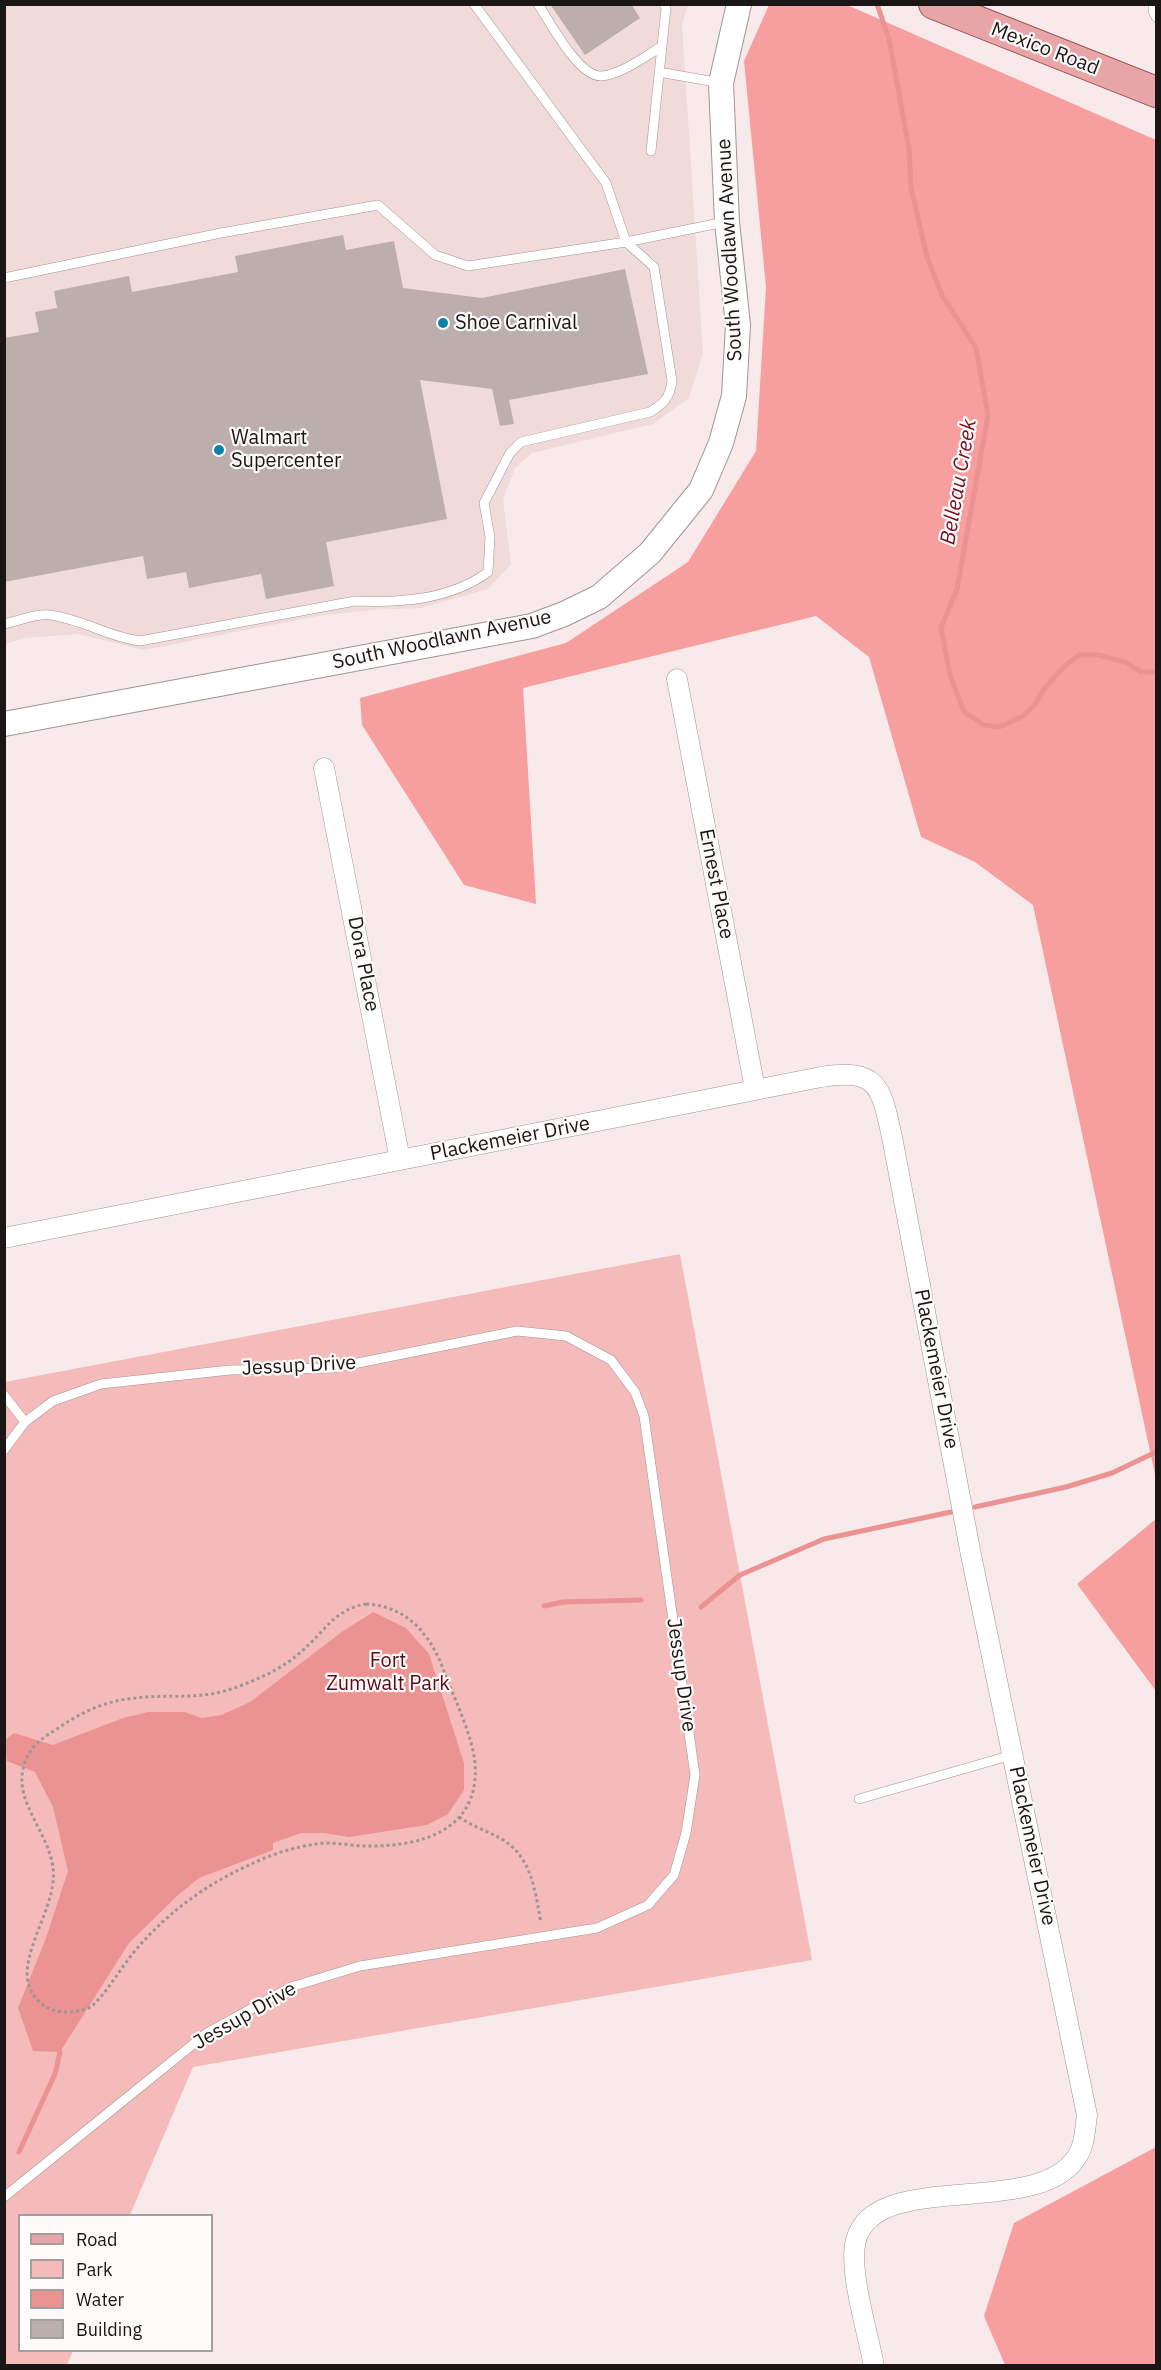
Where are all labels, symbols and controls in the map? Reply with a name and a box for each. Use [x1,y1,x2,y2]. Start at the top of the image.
street label: Mexico Road [988,17,1102,81]
street label: South Woodlawn Avenue [712,138,748,362]
place label: Shoe Carnival [455,311,577,335]
marker: Shoe Carnival [436,316,450,330]
water label: Belleau Creek [936,417,982,547]
place label: Walmart Supercenter [231,426,341,473]
marker: Walmart Supercenter [212,443,226,457]
street label: South Woodlawn Avenue [330,605,554,675]
street label: Ernest Place [694,827,738,941]
street label: Dora Place [342,914,384,1014]
street label: Plackemeier Drive [428,1112,592,1166]
street label: Plackemeier Drive [909,1287,963,1451]
street label: Jessup Drive [241,1351,357,1381]
street label: Jessup Drive [661,1617,701,1733]
park label: Fort Zumwalt Park [326,1649,450,1696]
street label: Plackemeier Drive [1003,1764,1061,1928]
street label: Jessup Drive [189,1977,301,2055]
legend [18,2214,213,2352]
text: Road [76,2228,117,2251]
text: Park [76,2258,112,2281]
text: Water [76,2288,124,2311]
text: Building [76,2318,142,2341]

